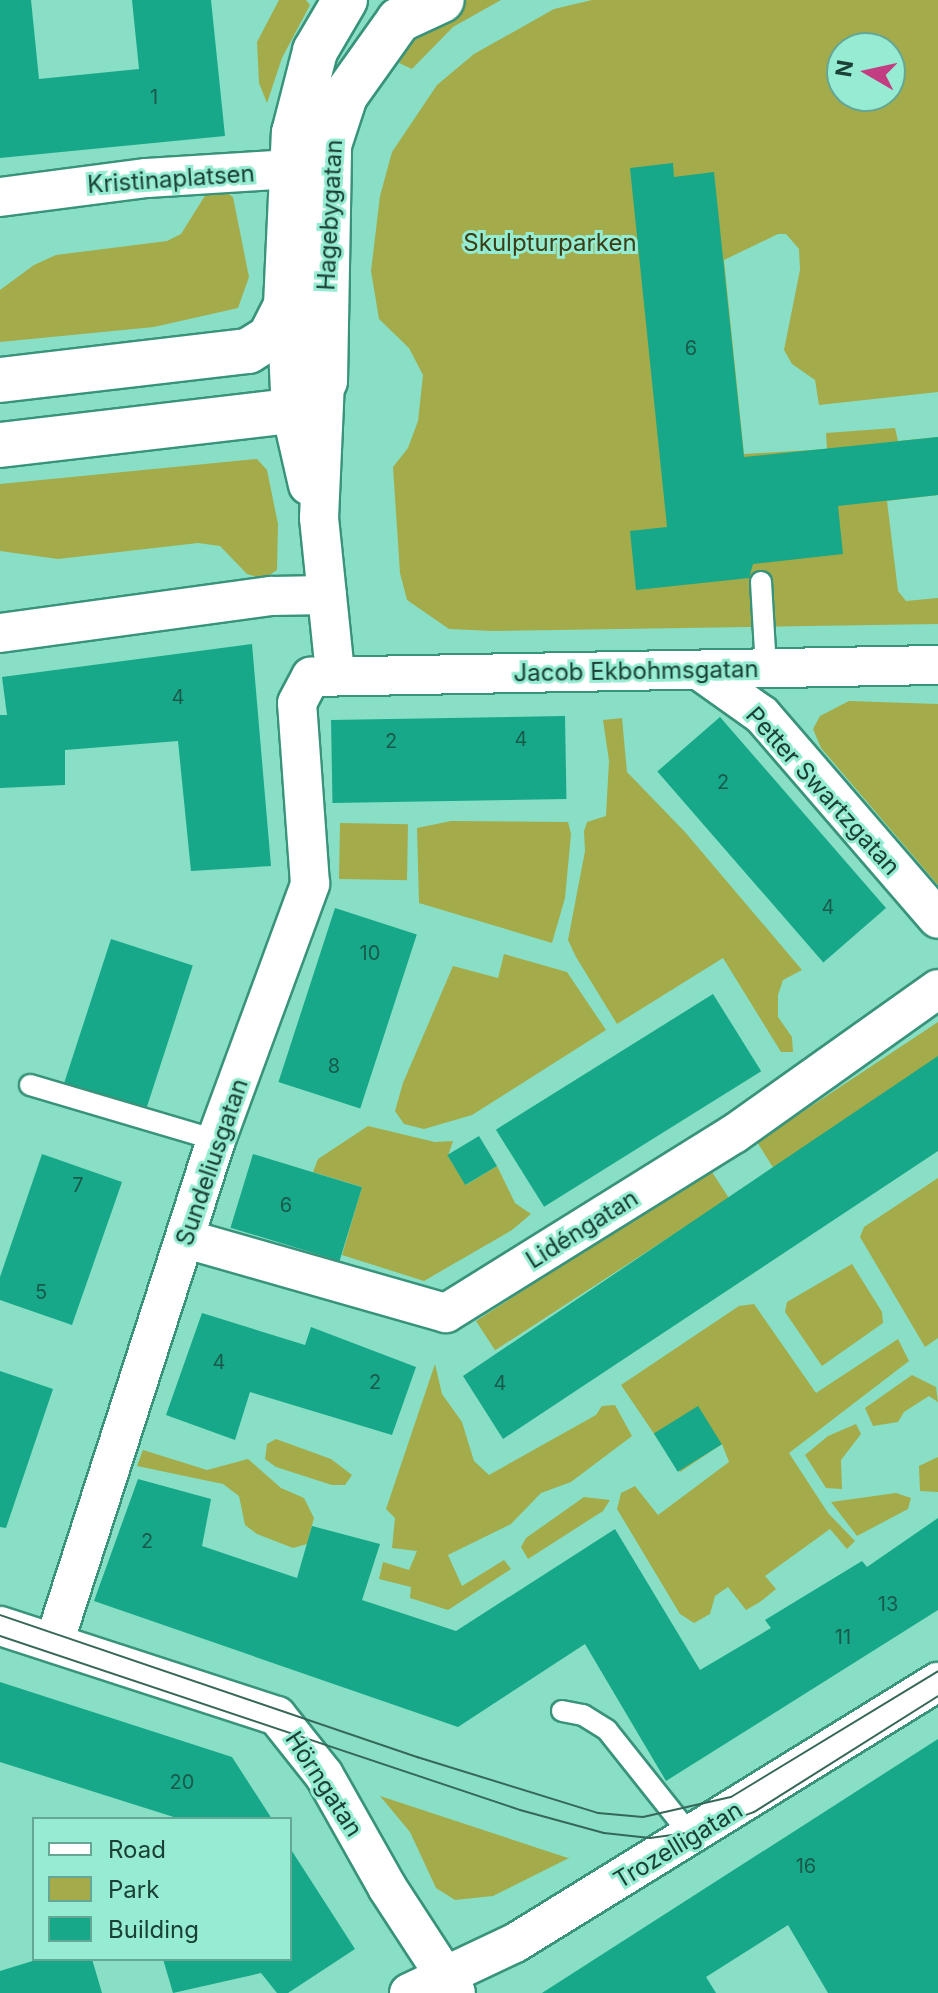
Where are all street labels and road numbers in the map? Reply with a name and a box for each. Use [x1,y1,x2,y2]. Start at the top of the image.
street label: Hagebygatan [312,139,348,291]
street label: Kristinaplatsen [86,159,256,199]
street label: Jacob Ekbohmsgatan [513,654,759,688]
street label: Petter Swartzgatan [740,701,906,881]
street label: Sundeliusgatan [170,1075,254,1249]
street label: Lidéngatan [521,1183,643,1275]
street label: Hörngatan [279,1726,369,1842]
street label: Trozelligatan [608,1795,748,1895]

